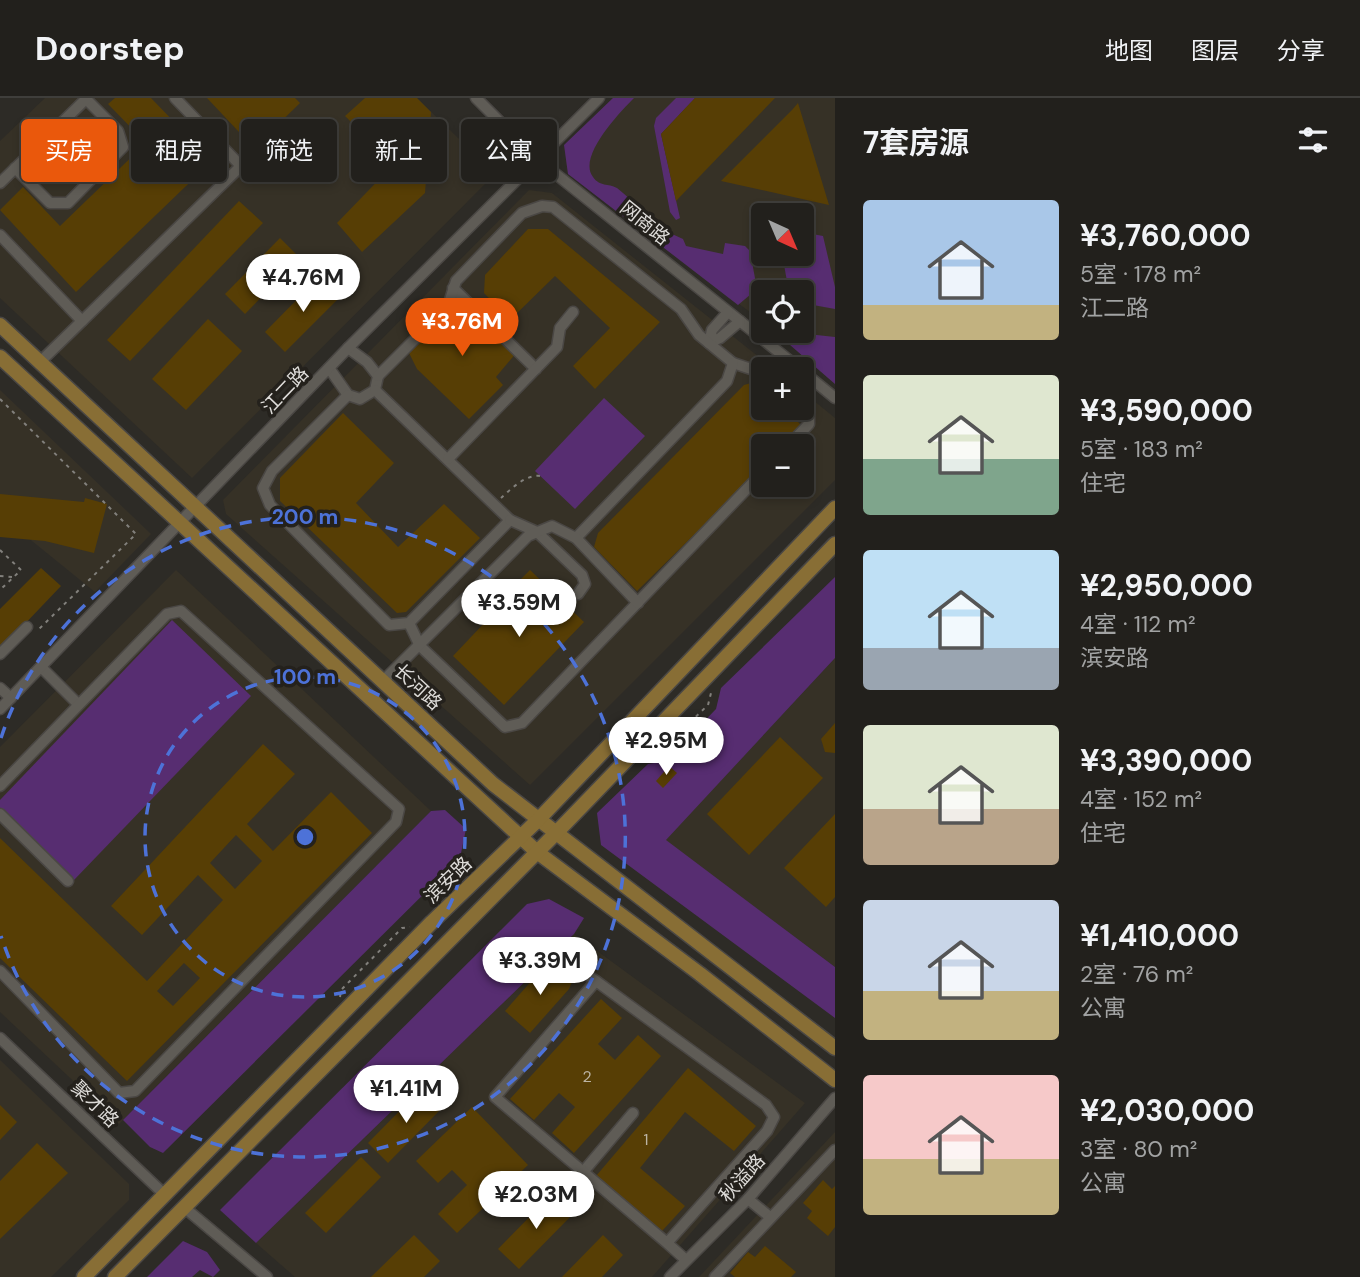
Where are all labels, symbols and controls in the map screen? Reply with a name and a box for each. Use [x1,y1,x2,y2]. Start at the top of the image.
text: Doorstep [35,27,185,70]
text: 地图 [1105,35,1153,66]
text: 图层 [1191,35,1239,66]
text: 分享 [1277,35,1325,66]
chip: 买房 [21,119,117,182]
chip: 租房 [131,119,227,182]
chip: 筛选 [241,119,337,182]
chip: 新上 [351,119,447,182]
chip: 公寓 [461,119,557,182]
icon: filters [1294,121,1332,159]
text: 7套房源 [863,123,969,162]
street label: 网商路 [615,195,675,251]
north arrow [751,203,814,266]
map controls [751,203,814,497]
text: ¥3,760,000 [1080,216,1251,255]
icon: home [919,228,1003,312]
pin: ¥4.76M [246,254,360,314]
text: 5室 · 178 m² [1080,259,1201,289]
text: ¥4.76M [262,262,344,292]
button: locate [751,280,814,343]
text: 江二路 [1080,293,1149,323]
pin: ¥3.76M [405,299,519,358]
text: ¥3.76M [422,306,503,336]
button: + [751,357,814,420]
street label: 江二路 [256,361,314,419]
text: ¥3,590,000 [1080,391,1253,430]
icon: home [919,403,1003,487]
button: − [751,434,814,497]
text: 5室 · 183 m² [1080,434,1203,464]
text: 住宅 [1080,468,1126,498]
text: 200 m [272,503,338,531]
text: ¥2,950,000 [1080,566,1253,605]
icon: home [919,578,1003,662]
pin: ¥3.59M [462,580,576,639]
text: ¥3.59M [477,587,561,617]
text: 4室 · 112 m² [1080,609,1196,639]
text: 滨安路 [1080,643,1149,673]
street label: 长河路 [389,658,447,716]
text: 100 m [274,663,336,691]
pin: ¥2.95M [609,718,723,777]
text: ¥2.95M [625,725,707,755]
text: ¥3,390,000 [1080,741,1252,780]
icon: home [919,753,1003,837]
text: 4室 · 152 m² [1080,784,1202,814]
text: 住宅 [1080,818,1126,848]
centre of rings [293,825,317,849]
street label: 滨安路 [419,851,477,909]
text: ¥1,410,000 [1080,916,1239,955]
icon: home [919,928,1003,1012]
pin: ¥3.39M [483,937,597,997]
text: ¥3.39M [499,945,581,975]
text: 2室 · 76 m² [1080,959,1193,989]
text: 公寓 [1080,993,1126,1023]
pin: ¥1.41M [349,1066,463,1125]
house number: 2 [582,1066,592,1087]
text: ¥1.41M [370,1073,442,1103]
street label: 聚才路 [66,1075,124,1133]
text: ¥2,030,000 [1080,1091,1254,1130]
icon: home [919,1103,1003,1187]
house number: 1 [644,1129,649,1150]
text: 3室 · 80 m² [1080,1134,1197,1164]
street label: 秋溢路 [714,1148,770,1208]
text: 公寓 [1080,1168,1126,1198]
pin: ¥2.03M [479,1172,593,1231]
text: ¥2.03M [494,1179,578,1209]

